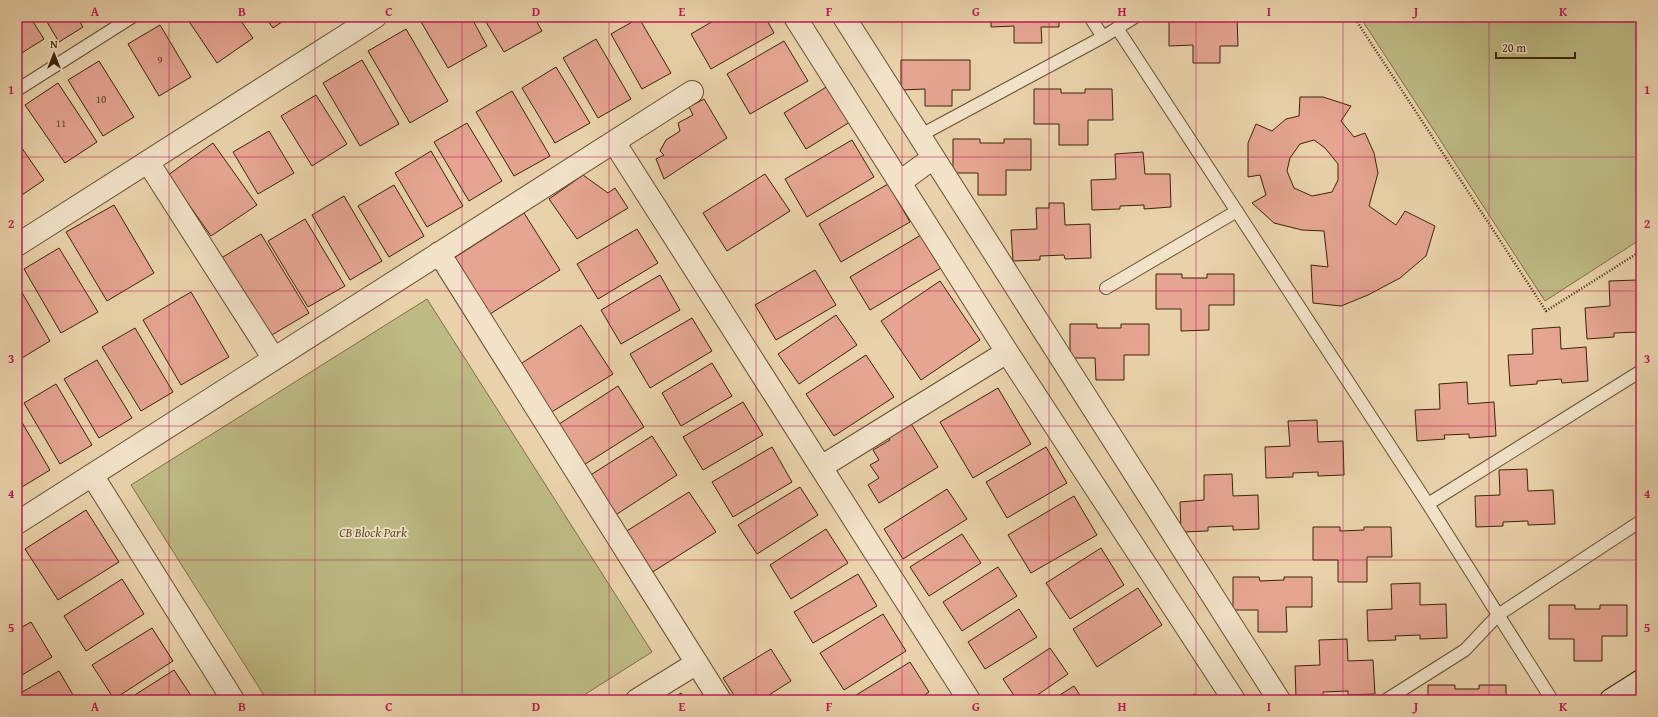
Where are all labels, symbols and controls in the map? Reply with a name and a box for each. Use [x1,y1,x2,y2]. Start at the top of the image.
text: A [91,2,100,21]
text: B [238,2,246,21]
text: C [385,2,393,21]
text: D [532,2,540,21]
text: E [679,2,686,21]
text: F [826,2,833,21]
text: G [972,2,980,21]
text: H [1117,2,1127,21]
text: I [1267,2,1271,21]
text: J [1412,2,1419,21]
text: K [1559,2,1568,21]
north arrow [34,34,74,74]
scale bar [1496,34,1575,60]
text: N [50,36,58,52]
text: 20 m [1502,39,1526,56]
house number: 9 [157,52,163,68]
text: 1 [8,80,14,99]
text: 1 [1644,80,1650,99]
house number: 10 [96,91,106,107]
house number: 11 [56,115,66,131]
text: 2 [8,214,15,233]
text: 2 [1644,214,1651,233]
text: 3 [8,349,14,368]
text: 3 [1644,349,1650,368]
text: 4 [8,484,15,503]
text: 4 [1644,484,1651,503]
park label: CB Block Park [339,523,407,542]
text: 5 [8,618,15,637]
text: 5 [1644,618,1651,637]
text: A [91,697,100,716]
text: B [238,697,246,716]
text: C [385,697,393,716]
text: D [532,697,540,716]
text: E [679,697,686,716]
text: F [826,697,833,716]
text: G [972,697,980,716]
text: H [1117,697,1127,716]
text: I [1267,697,1271,716]
text: J [1412,697,1419,716]
text: K [1559,697,1568,716]

